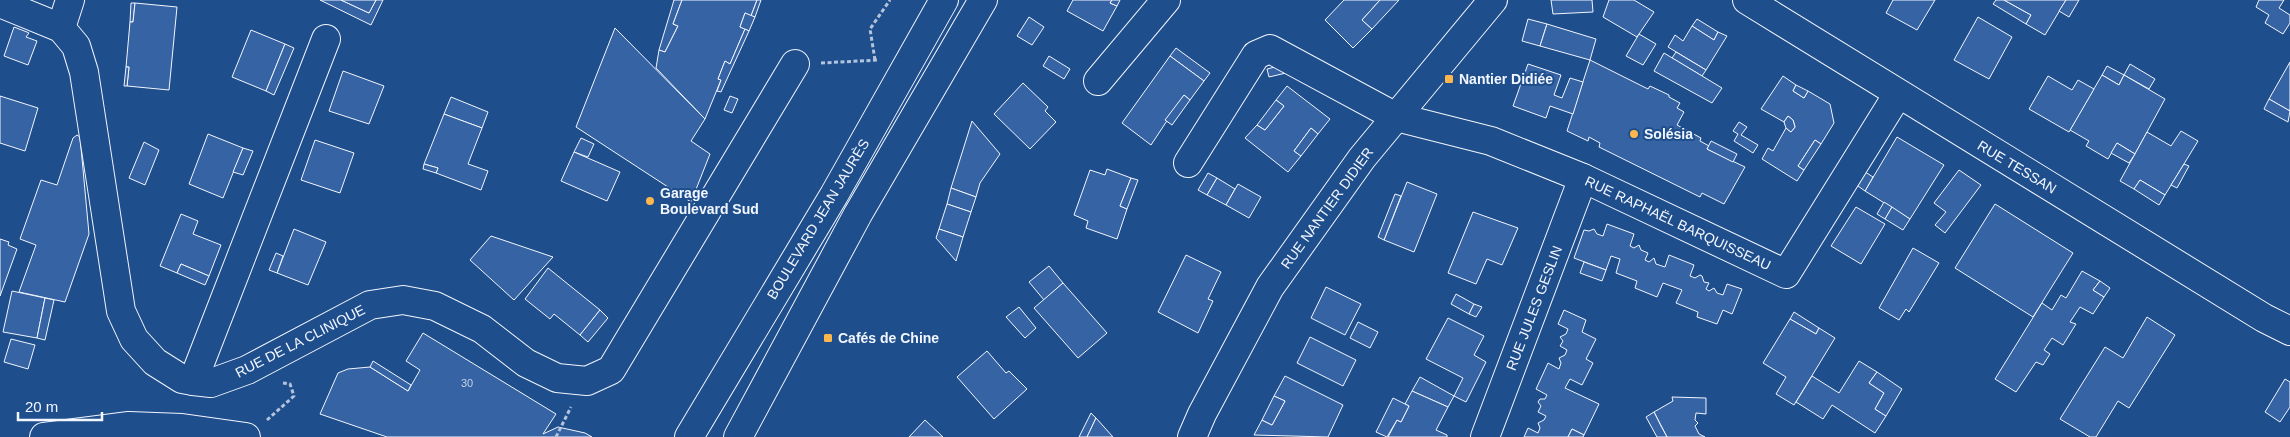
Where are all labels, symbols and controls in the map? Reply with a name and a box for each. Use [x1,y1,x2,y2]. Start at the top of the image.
place label: Nantier Didiée [1459,71,1553,87]
marker: Nantier Didiée [1443,73,1455,85]
place label: Solésia [1644,126,1693,142]
marker: Solésia [1628,128,1640,140]
street label: BOULEVARD JEAN JAURÈS [764,136,872,302]
street label: RUE TESSAN [1975,137,2059,197]
street label: RUE NANTIER DIDIER [1278,144,1376,272]
street label: RUE RAPHAËL BARQUISSEAU [1582,173,1774,273]
place label: Garage Boulevard Sud [660,185,759,217]
marker: Garage Boulevard Sud [644,195,656,207]
street label: RUE JULES GESLIN [1503,243,1565,373]
street label: RUE DE LA CLINIQUE [233,301,367,381]
place label: Cafés de Chine [838,330,939,346]
marker: Cafés de Chine [822,332,834,344]
house number: 30 [461,377,473,389]
scale bar [18,390,101,422]
text: 20 m [25,398,58,415]

